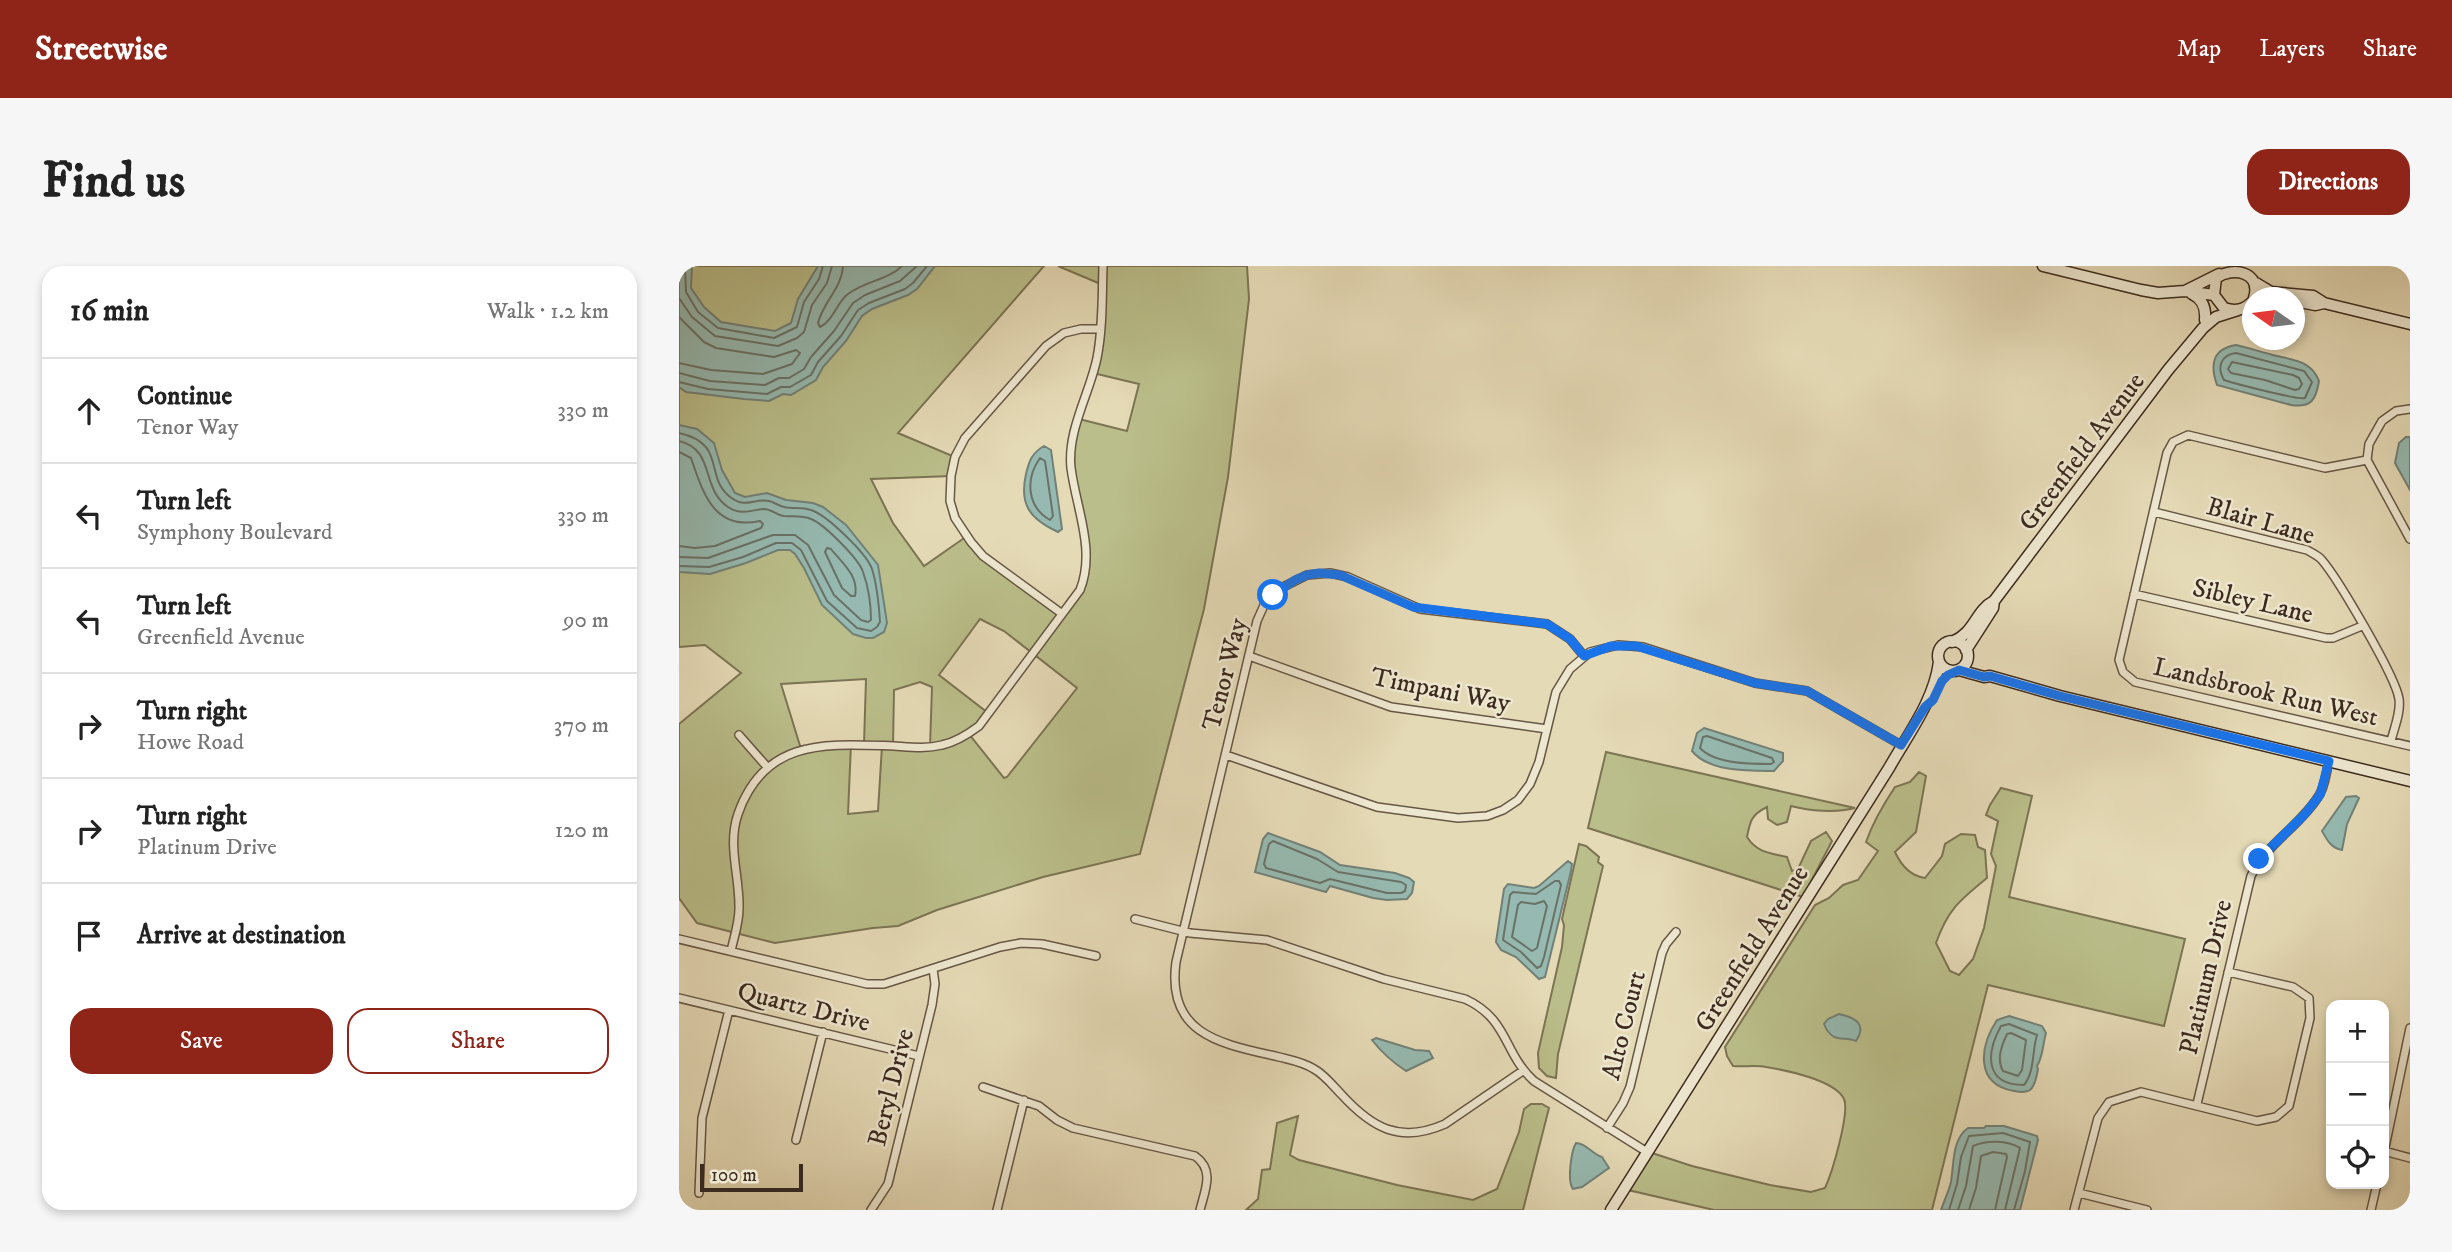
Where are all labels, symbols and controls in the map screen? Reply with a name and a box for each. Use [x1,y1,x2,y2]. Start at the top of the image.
text: Streetwise [35,29,167,70]
text: Map [2177,34,2221,64]
text: Layers [2259,34,2325,64]
text: Share [2363,34,2417,64]
button: Directions [2247,149,2410,215]
text: Find us [42,151,185,213]
north arrow [2242,287,2305,350]
text: 16 min [70,293,149,330]
text: Walk · 1.2 km [487,297,609,326]
street label: Greenfield Avenue [2012,366,2152,538]
text: Continue [137,380,232,413]
icon: ahead [70,392,108,430]
text: 330 m [557,396,609,425]
text: Tenor Way [137,413,238,442]
text: Turn left [137,485,231,518]
street label: Blair Lane [2203,490,2319,553]
icon: left [70,497,108,535]
text: 330 m [557,501,609,530]
text: Symphony Boulevard [137,518,332,547]
street label: Sibley Lane [2189,572,2316,631]
route start [1257,579,1288,610]
text: Turn left [137,590,231,623]
icon: left [70,602,108,640]
text: 90 m [563,606,609,635]
street label: Tenor Way [1196,614,1255,734]
text: Greenfield Avenue [137,623,305,652]
street label: Landsbrook Run West [2150,651,2381,734]
street label: Timpani Way [1368,661,1514,720]
text: Turn right [137,695,247,728]
icon: right [70,707,108,745]
text: 370 m [554,711,609,740]
text: Howe Road [137,728,244,757]
text: Turn right [137,800,247,833]
icon: right [70,812,108,850]
text: 120 m [555,816,609,845]
text: Platinum Drive [137,833,277,862]
route end [2243,843,2274,874]
street label: Greenfield Avenue [1688,860,1817,1038]
street label: Platinum Drive [2173,897,2240,1058]
icon: arrive [70,917,108,955]
text: Arrive at destination [137,919,346,952]
street label: Alto Court [1595,967,1654,1083]
street label: Quartz Drive [734,975,873,1040]
map controls [2326,1000,2389,1189]
button: + [2326,1000,2389,1063]
button: Save [70,1008,333,1074]
button: Share [347,1008,609,1074]
street label: Beryl Drive [861,1025,922,1150]
button: − [2326,1063,2389,1126]
button: locate [2326,1126,2389,1189]
scale bar [700,1161,803,1193]
text: 100 m [711,1164,757,1187]

